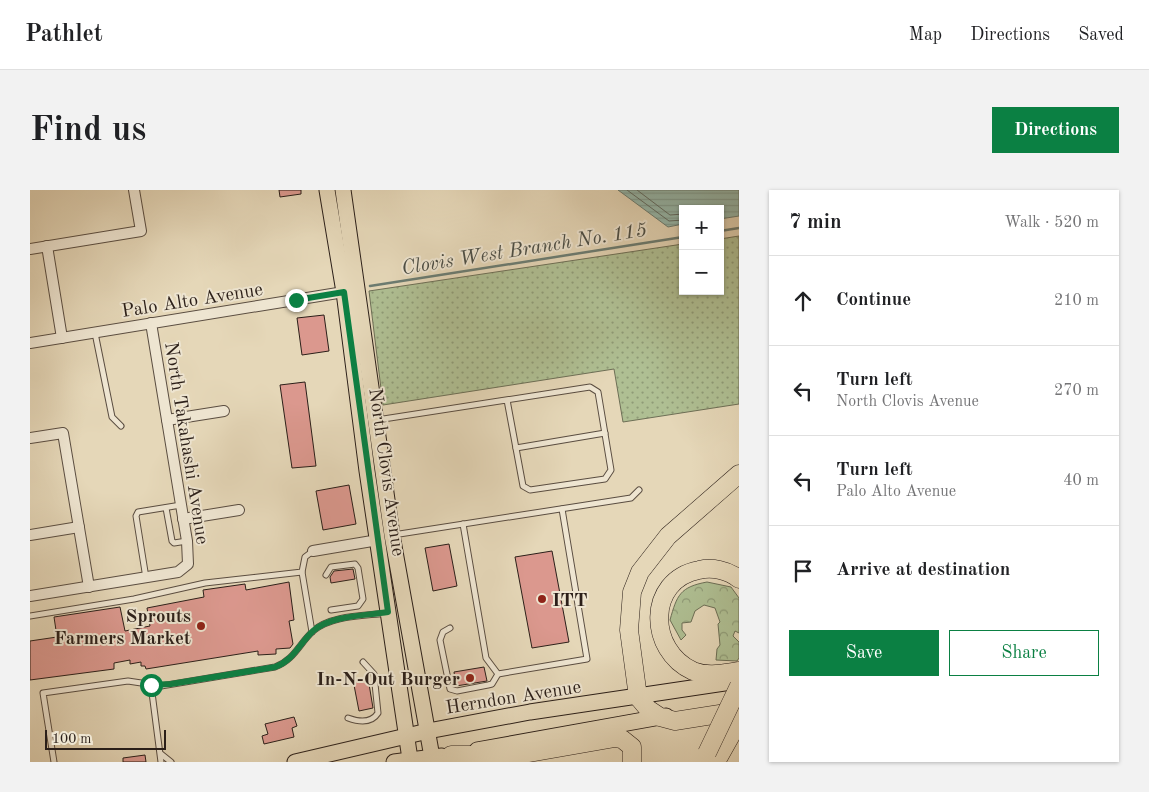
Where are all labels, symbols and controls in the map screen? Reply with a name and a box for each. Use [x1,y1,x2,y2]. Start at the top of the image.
text: Pathlet [25,23,103,47]
text: Map [909,26,942,44]
text: Directions [970,26,1050,44]
text: Saved [1078,26,1124,44]
button: Directions [992,107,1119,153]
text: Find us [30,113,146,148]
map controls [679,205,724,295]
button: + [679,205,724,250]
text: 7 min [789,212,842,233]
text: Walk · 520 m [1004,215,1099,231]
water label: Clovis West Branch No. 115 [400,221,649,279]
button: − [679,250,724,295]
street label: Palo Alto Avenue [120,281,264,322]
icon: ahead [789,287,817,315]
route end [285,289,308,312]
text: Continue [836,291,911,310]
text: 210 m [1054,293,1099,309]
street label: North Takahashi Avenue [160,341,211,546]
text: Turn left [836,371,913,390]
icon: left [789,377,817,405]
text: 270 m [1054,383,1099,399]
street label: North Clovis Avenue [364,387,407,558]
text: North Clovis Avenue [836,394,979,410]
text: Turn left [836,461,913,480]
icon: left [789,467,817,495]
text: 40 m [1063,473,1099,489]
text: Palo Alto Avenue [836,484,956,500]
icon: arrive [789,557,817,585]
text: Arrive at destination [836,561,1010,580]
place label: ITT [552,592,588,611]
marker: ITT [536,593,548,605]
place label: Sprouts Farmers Market [54,608,191,649]
marker: Sprouts Farmers Market [195,620,207,632]
button: Save [789,630,939,676]
button: Share [949,630,1099,676]
place label: In-N-Out Burger [316,671,460,690]
marker: In-N-Out Burger [464,672,476,684]
route start [140,674,163,697]
street label: Herndon Avenue [444,678,583,719]
scale bar [45,727,166,750]
text: 100 m [52,732,91,746]

